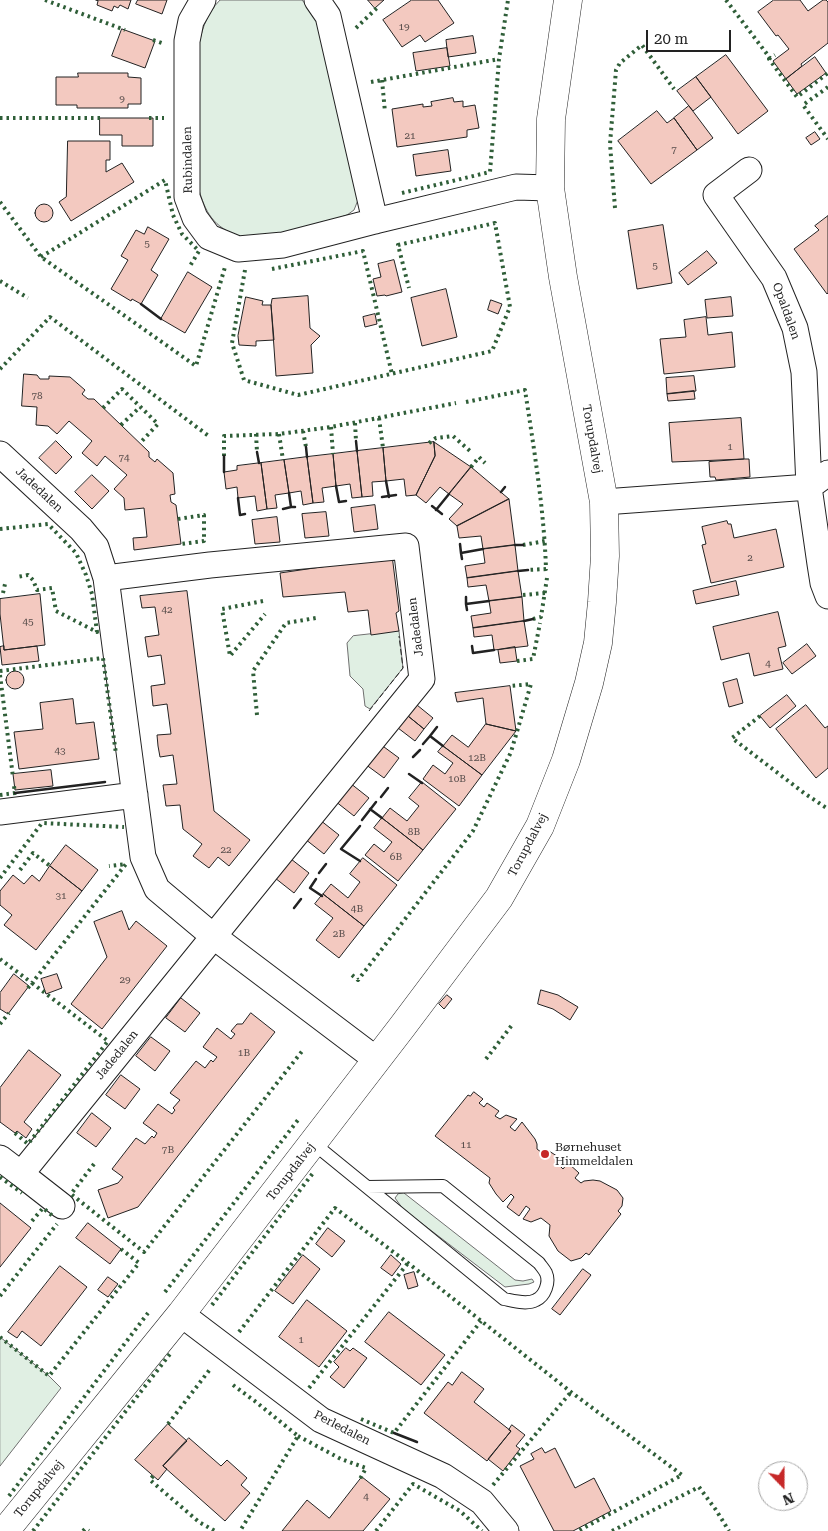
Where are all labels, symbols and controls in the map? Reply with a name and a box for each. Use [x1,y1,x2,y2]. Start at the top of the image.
scale bar [648,20,733,52]
house number: 19 [398,21,410,33]
text: 20 m [654,30,688,48]
house number: 9 [119,93,125,105]
street label: Rubindalen [180,126,196,194]
house number: 21 [404,130,416,142]
house number: 7 [671,144,677,156]
house number: 5 [144,238,150,250]
house number: 5 [652,260,658,272]
street label: Opaldalen [769,280,803,342]
house number: 78 [31,390,43,402]
street label: Torupdalvej [579,403,605,475]
house number: 1 [727,441,733,453]
house number: 74 [118,452,130,464]
street label: Jadedalen [12,464,66,516]
house number: 2 [747,552,753,564]
street label: Jadedalen [405,597,427,657]
house number: 42 [161,604,173,616]
house number: 45 [22,616,34,628]
house number: 4 [765,658,771,670]
house number: 43 [54,745,66,757]
house number: 12B [468,752,486,764]
house number: 10B [448,773,466,785]
street label: Torupdalvej [505,811,551,879]
house number: 8B [408,826,420,838]
house number: 22 [220,844,232,856]
house number: 6B [390,851,402,863]
house number: 31 [55,890,67,902]
house number: 4B [351,903,363,915]
house number: 2B [333,928,345,940]
house number: 29 [119,974,131,986]
street label: Jadedalen [93,1027,141,1083]
house number: 1B [238,1047,250,1059]
house number: 11 [460,1139,472,1151]
street label: Torupdalvej [264,1140,318,1204]
place label: Børnehuset Himmeldalen [555,1140,633,1168]
house number: 7B [162,1144,174,1156]
marker: Børnehuset Himmeldalen [539,1148,551,1160]
house number: 1 [298,1334,304,1346]
street label: Perledalen [311,1408,373,1448]
street label: Torupdalvej [11,1457,67,1521]
north arrow [758,1461,808,1511]
text: N [780,1490,796,1508]
house number: 4 [363,1491,369,1503]

